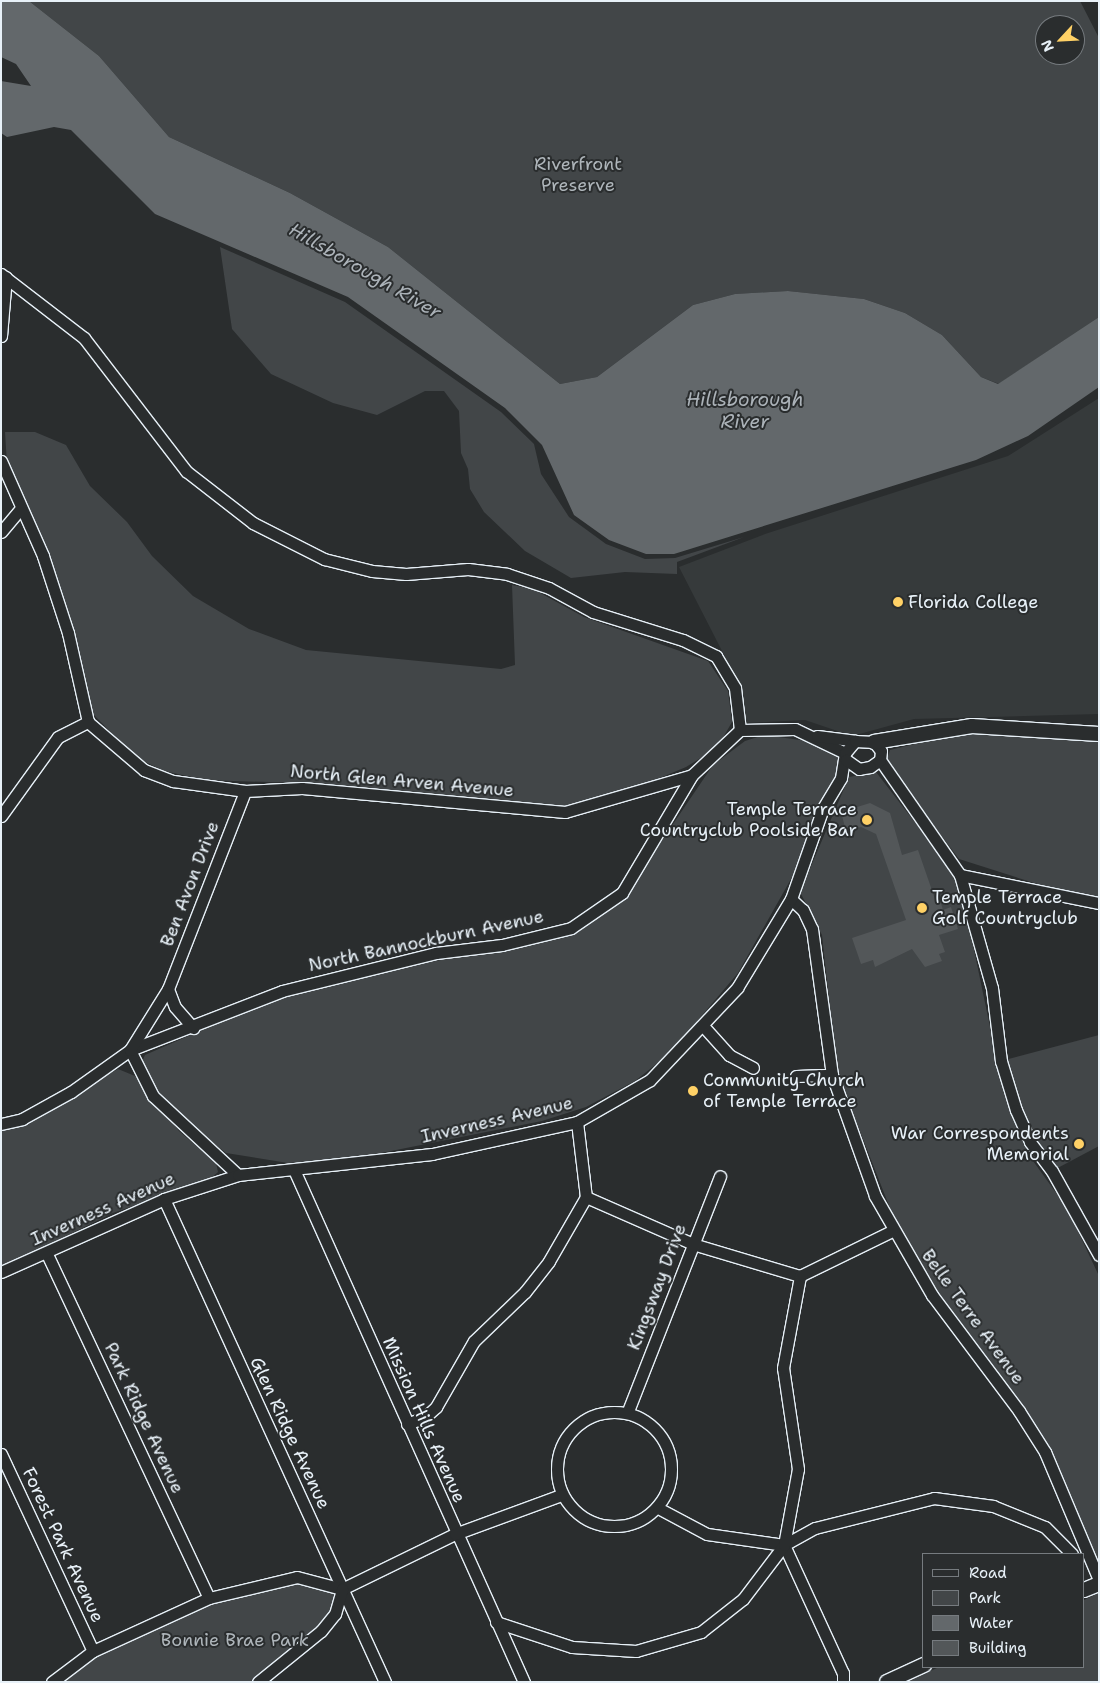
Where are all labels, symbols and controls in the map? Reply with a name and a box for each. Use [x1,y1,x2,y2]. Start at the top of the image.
north arrow [1035,15,1085,65]
text: N [1037,37,1058,55]
park label: Riverfront Preserve [534,154,622,196]
water label: Hillsborough River [285,218,445,324]
water label: Hillsborough River [686,389,804,433]
place label: Florida College [908,591,1038,613]
marker: Florida College [892,596,904,608]
street label: North Glen Arven Avenue [289,760,515,802]
place label: Temple Terrace Countryclub Poolside Bar [640,799,857,842]
marker: Temple Terrace Countryclub Poolside Bar [861,814,873,826]
street label: Ben Avon Drive [156,818,224,950]
place label: Temple Terrace Golf Countryclub [932,887,1078,930]
marker: Temple Terrace Golf Countryclub [916,902,928,914]
street label: North Bannockburn Avenue [306,906,546,976]
place label: Community Church of Temple Terrace [703,1070,865,1112]
marker: Community Church of Temple Terrace [687,1085,699,1097]
street label: Inverness Avenue [419,1092,575,1148]
place label: War Correspondents Memorial [891,1123,1069,1166]
marker: War Correspondents Memorial [1073,1138,1085,1150]
street label: Inverness Avenue [28,1168,178,1250]
street label: Kingsway Drive [623,1221,691,1353]
street label: Belle Terre Avenue [917,1245,1029,1389]
street label: Mission Hills Avenue [378,1334,470,1506]
street label: Park Ridge Avenue [100,1339,188,1497]
street label: Glen Ridge Avenue [245,1354,335,1512]
street label: Forest Park Avenue [18,1464,108,1626]
legend [922,1553,1085,1668]
text: Road [969,1563,1007,1583]
text: Park [969,1588,1001,1608]
text: Water [969,1613,1013,1633]
park label: Bonnie Brae Park [161,1629,309,1651]
text: Building [969,1638,1026,1658]

